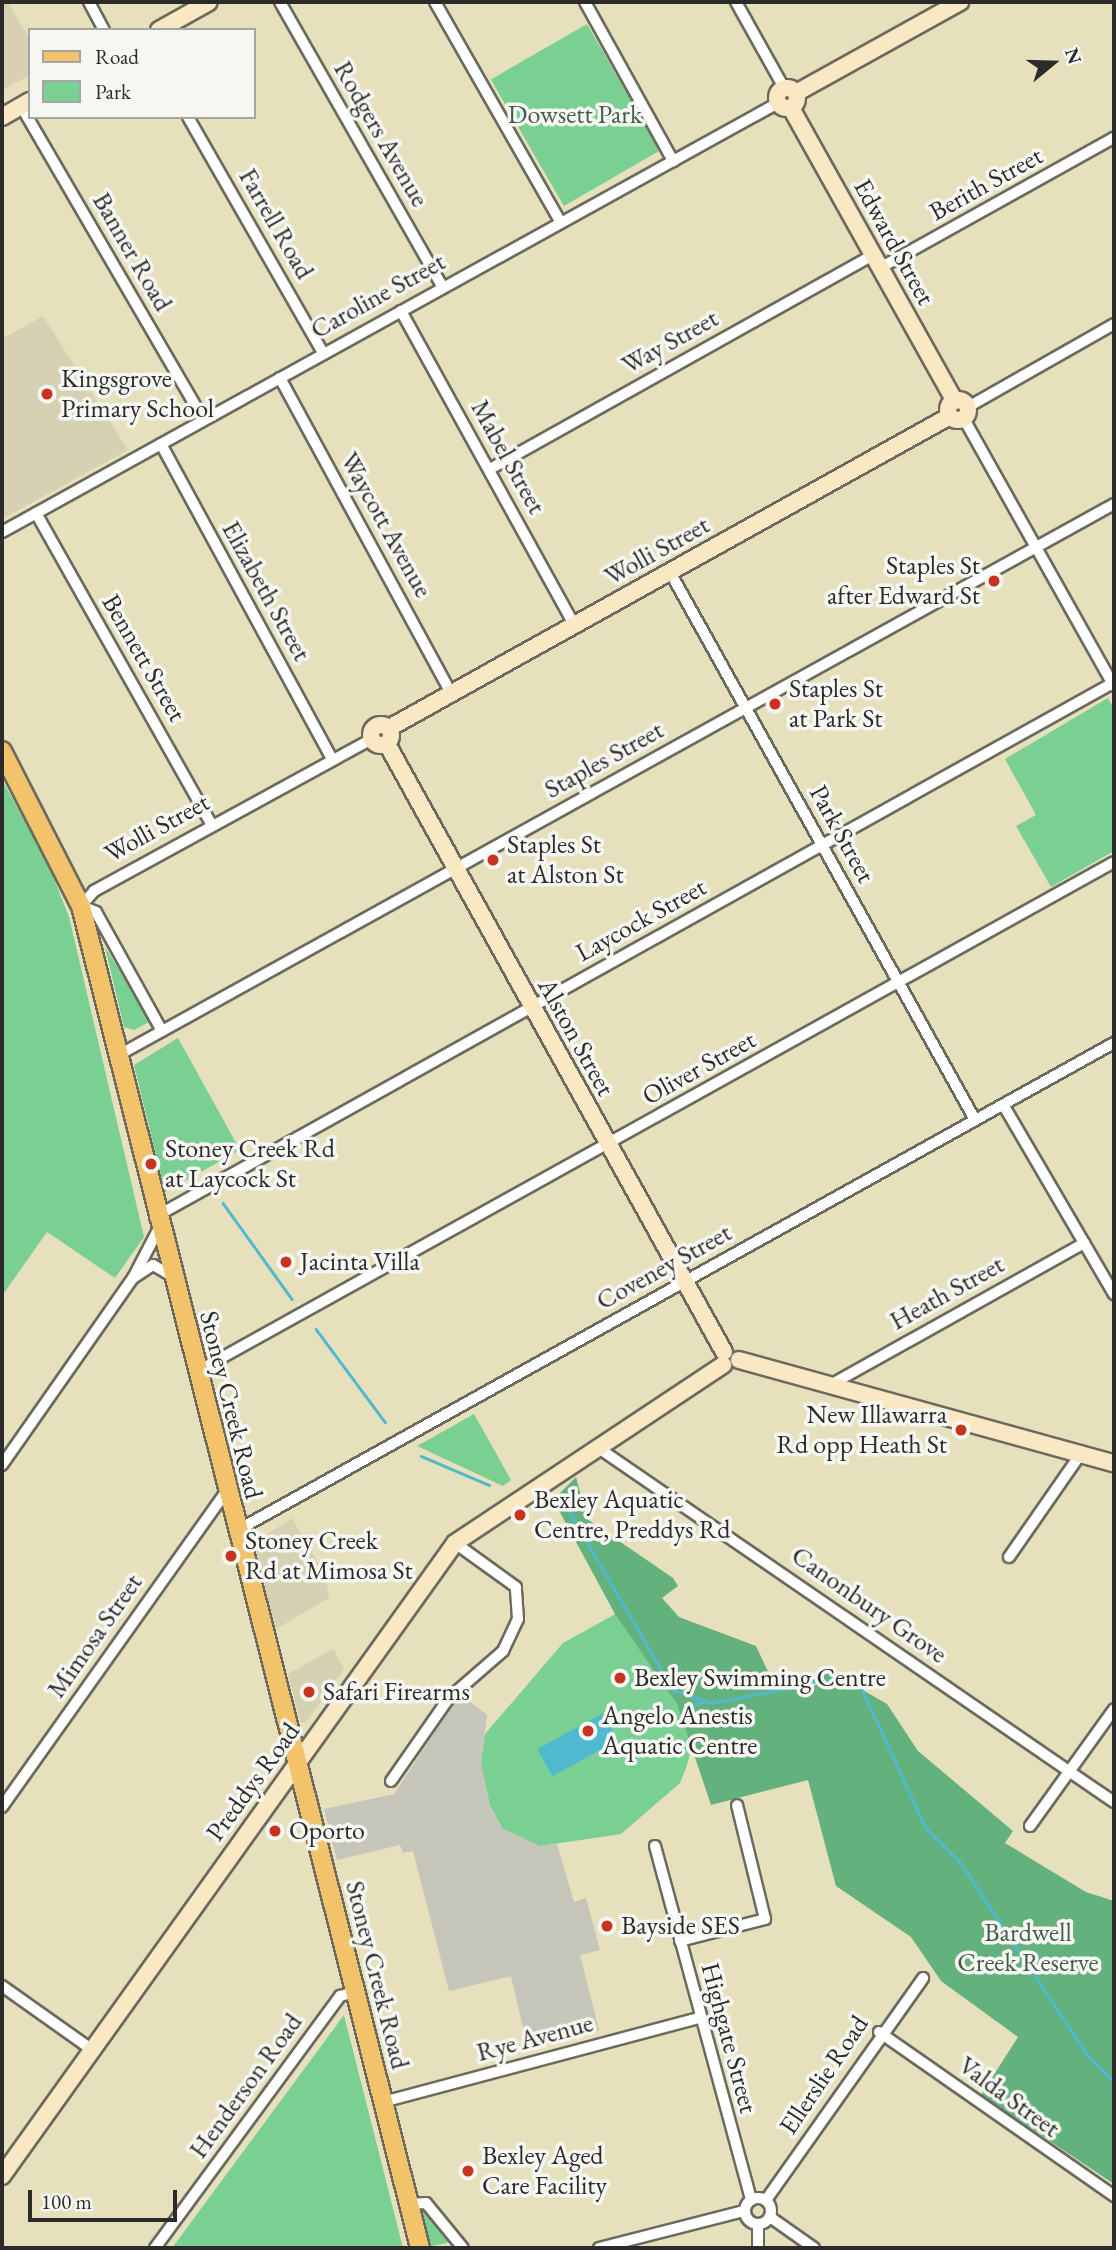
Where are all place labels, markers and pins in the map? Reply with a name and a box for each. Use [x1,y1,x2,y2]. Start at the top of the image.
place label: Kingsgrove Primary School [61,363,214,424]
marker: Kingsgrove Primary School [39,386,55,402]
place label: Staples St after Edward St [827,550,980,612]
marker: Staples St after Edward St [986,573,1002,589]
place label: Staples St at Park St [789,673,883,734]
marker: Staples St at Park St [767,696,783,712]
place label: Staples St at Alston St [507,829,624,890]
marker: Staples St at Alston St [485,852,501,868]
place label: Stoney Creek Rd at Laycock St [165,1133,335,1194]
marker: Stoney Creek Rd at Laycock St [143,1156,159,1172]
place label: Jacinta Villa [300,1246,420,1278]
marker: Jacinta Villa [278,1254,294,1270]
place label: New Illawarra Rd opp Heath St [776,1399,947,1460]
marker: New Illawarra Rd opp Heath St [953,1422,969,1438]
place label: Bexley Aquatic Centre, Preddys Rd [534,1484,730,1546]
marker: Bexley Aquatic Centre, Preddys Rd [512,1507,528,1523]
place label: Stoney Creek Rd at Mimosa St [245,1525,413,1586]
marker: Stoney Creek Rd at Mimosa St [223,1548,239,1564]
place label: Bexley Swimming Centre [634,1662,886,1694]
marker: Bexley Swimming Centre [612,1670,628,1686]
place label: Safari Firearms [323,1676,470,1708]
marker: Safari Firearms [301,1684,317,1700]
place label: Angelo Anestis Aquatic Centre [602,1700,757,1762]
marker: Angelo Anestis Aquatic Centre [580,1723,596,1739]
place label: Oporto [289,1815,365,1847]
marker: Oporto [267,1823,283,1839]
place label: Bayside SES [621,1910,740,1942]
marker: Bayside SES [599,1918,615,1934]
place label: Bexley Aged Care Facility [482,2140,607,2202]
marker: Bexley Aged Care Facility [460,2163,476,2179]

